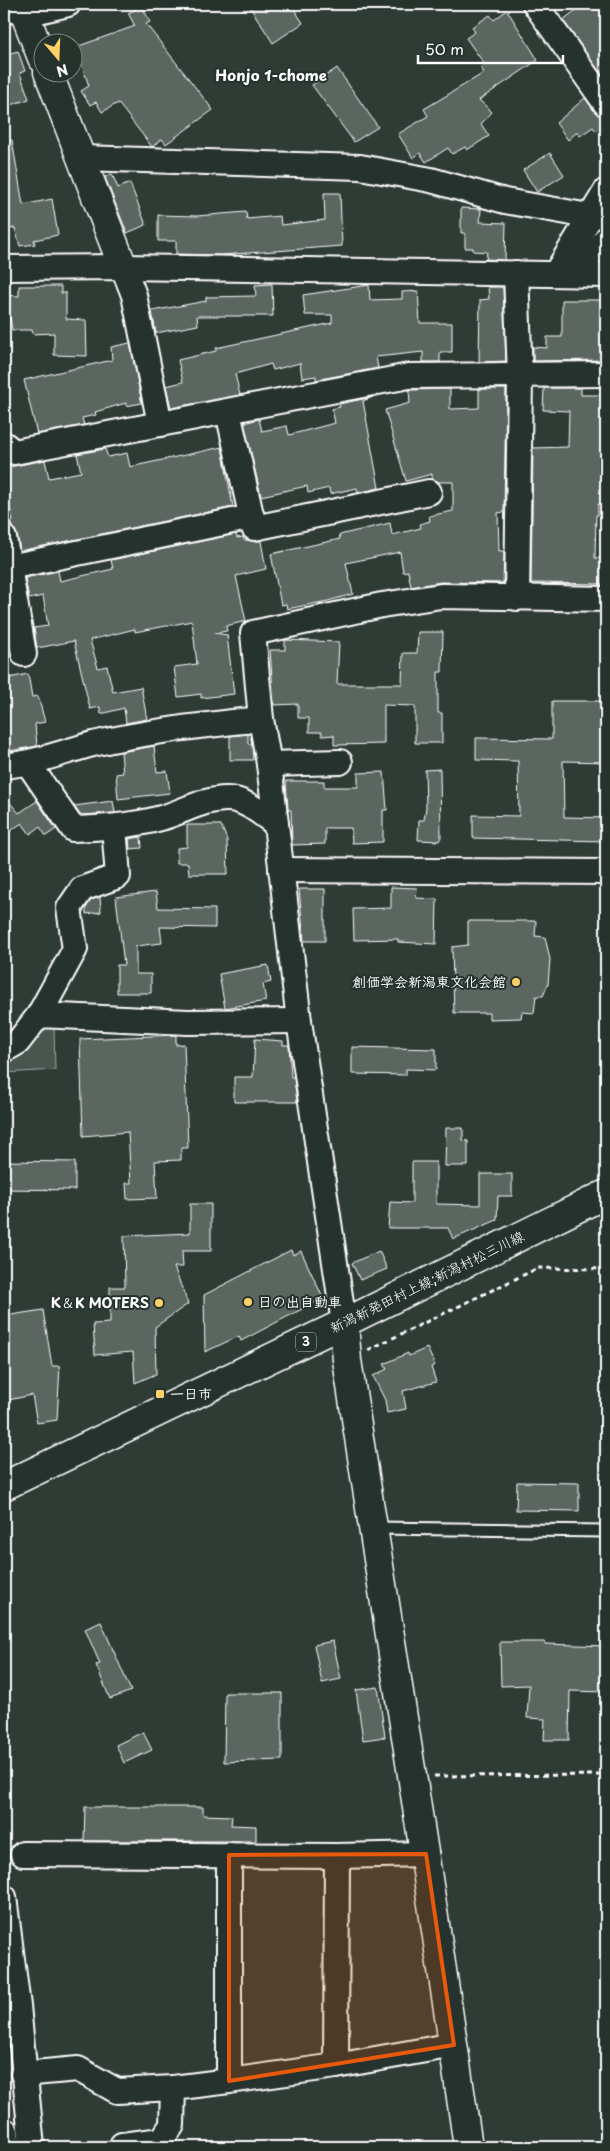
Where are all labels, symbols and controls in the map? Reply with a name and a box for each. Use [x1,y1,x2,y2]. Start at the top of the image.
north arrow [32,32,82,82]
scale bar [418,32,562,64]
text: 50 m [425,37,464,60]
text: N [54,59,71,82]
district label: Honjo 1-chome [215,63,327,86]
place label: 創価学会新潟東文化会館 [352,971,506,992]
marker: 創価学会新潟東文化会館 [510,976,522,988]
street label: 新潟新発田村上線;新潟村松三川線 [326,1225,528,1338]
place label: 日の出自動車 [258,1291,342,1312]
place label: K＆K MOTERS [51,1292,149,1313]
marker: 日の出自動車 [242,1296,254,1308]
marker: K＆K MOTERS [153,1297,165,1309]
road number: 3 [296,1332,316,1351]
place label: 一日市 [170,1383,212,1404]
marker: 一日市 [154,1388,166,1400]

